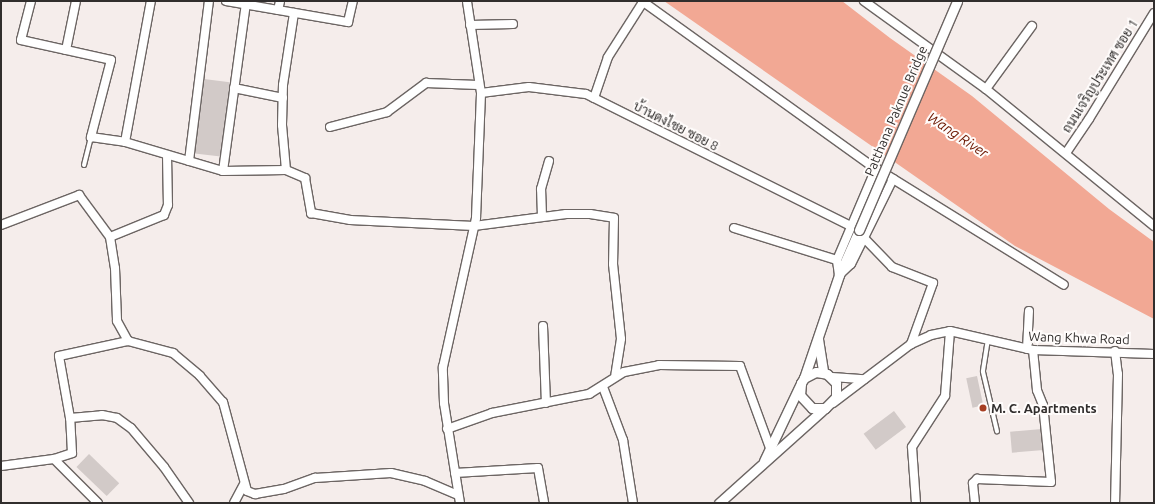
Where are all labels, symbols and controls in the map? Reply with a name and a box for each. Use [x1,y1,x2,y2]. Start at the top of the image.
street label: ถนนเจริญประเทศ ซอย 1 [1059,16,1141,136]
street label: Patthana Paknue Bridge [861,43,931,179]
street label: บ้านดงไชย ซอย 8 [631,98,721,154]
water label: Wang River [924,109,992,161]
street label: Wang Khwa Road [1028,328,1130,348]
place label: M. C. Apartments [991,400,1097,416]
marker: M. C. Apartments [978,403,988,413]

